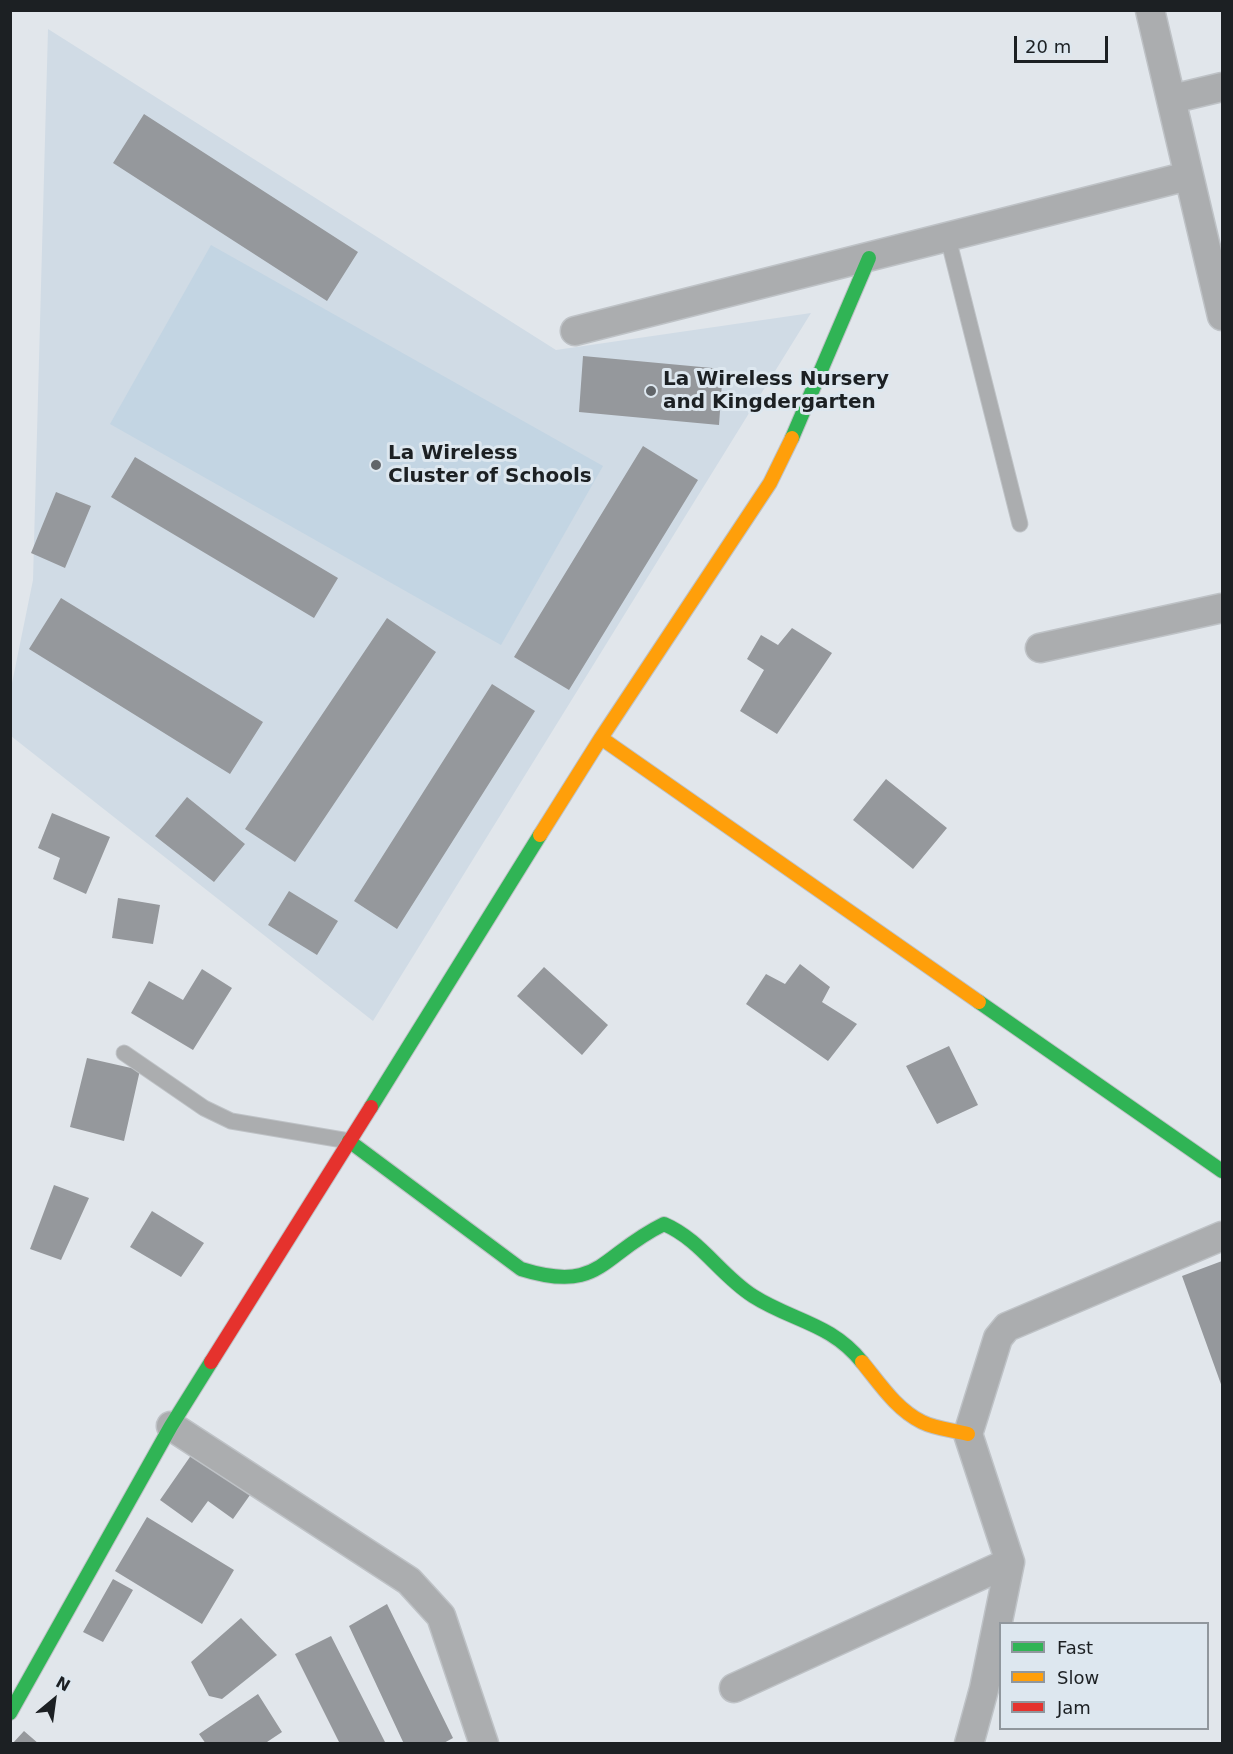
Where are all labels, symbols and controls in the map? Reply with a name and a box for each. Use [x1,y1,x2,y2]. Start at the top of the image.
scale bar [1017,24,1112,62]
text: 20 m [1025,36,1071,57]
place label: La Wireless Nursery and Kingdergarten [663,368,889,415]
marker: La Wireless Nursery and Kingdergarten [644,384,658,398]
place label: La Wireless Cluster of Schools [388,442,592,489]
marker: La Wireless Cluster of Schools [369,458,383,472]
legend [999,1622,1209,1730]
text: Fast [1057,1637,1093,1658]
text: Slow [1057,1667,1099,1688]
north arrow [24,1670,84,1730]
text: N [53,1672,73,1695]
text: Jam [1057,1697,1091,1718]

